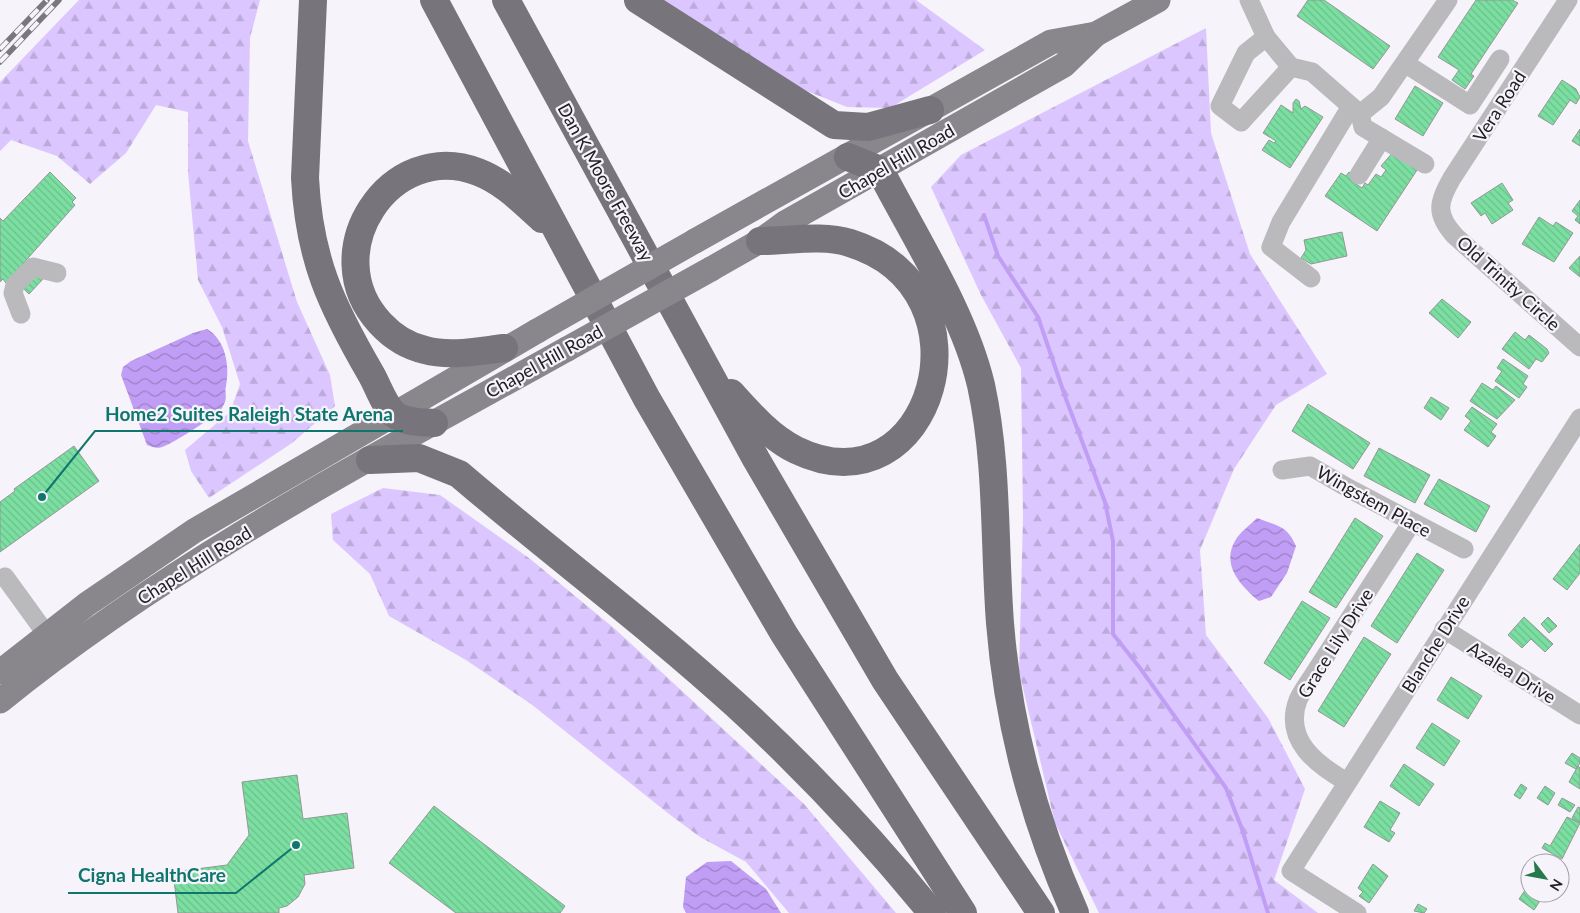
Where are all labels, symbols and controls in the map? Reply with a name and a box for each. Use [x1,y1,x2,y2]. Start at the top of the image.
street label: Vera Road [1468,66,1530,146]
street label: Dan K Moore Freeway [553,99,659,265]
street label: Chapel Hill Road [834,119,958,203]
street label: Old Trinity Circle [1453,231,1565,335]
street label: Chapel Hill Road [482,320,606,402]
callout: Home2 Suites Raleigh State Arena [95,397,403,431]
text: Home2 Suites Raleigh State Arena [105,402,393,425]
street label: Wingstem Place [1313,461,1435,541]
street label: Chapel Hill Road [133,521,255,609]
street label: Grace Lily Drive [1293,584,1377,702]
street label: Blanche Drive [1396,591,1474,697]
street label: Azalea Drive [1464,636,1560,708]
north arrow [1520,853,1570,903]
callout: Cigna HealthCare [68,859,236,893]
text: Cigna HealthCare [78,863,226,886]
text: N [1546,876,1567,894]

